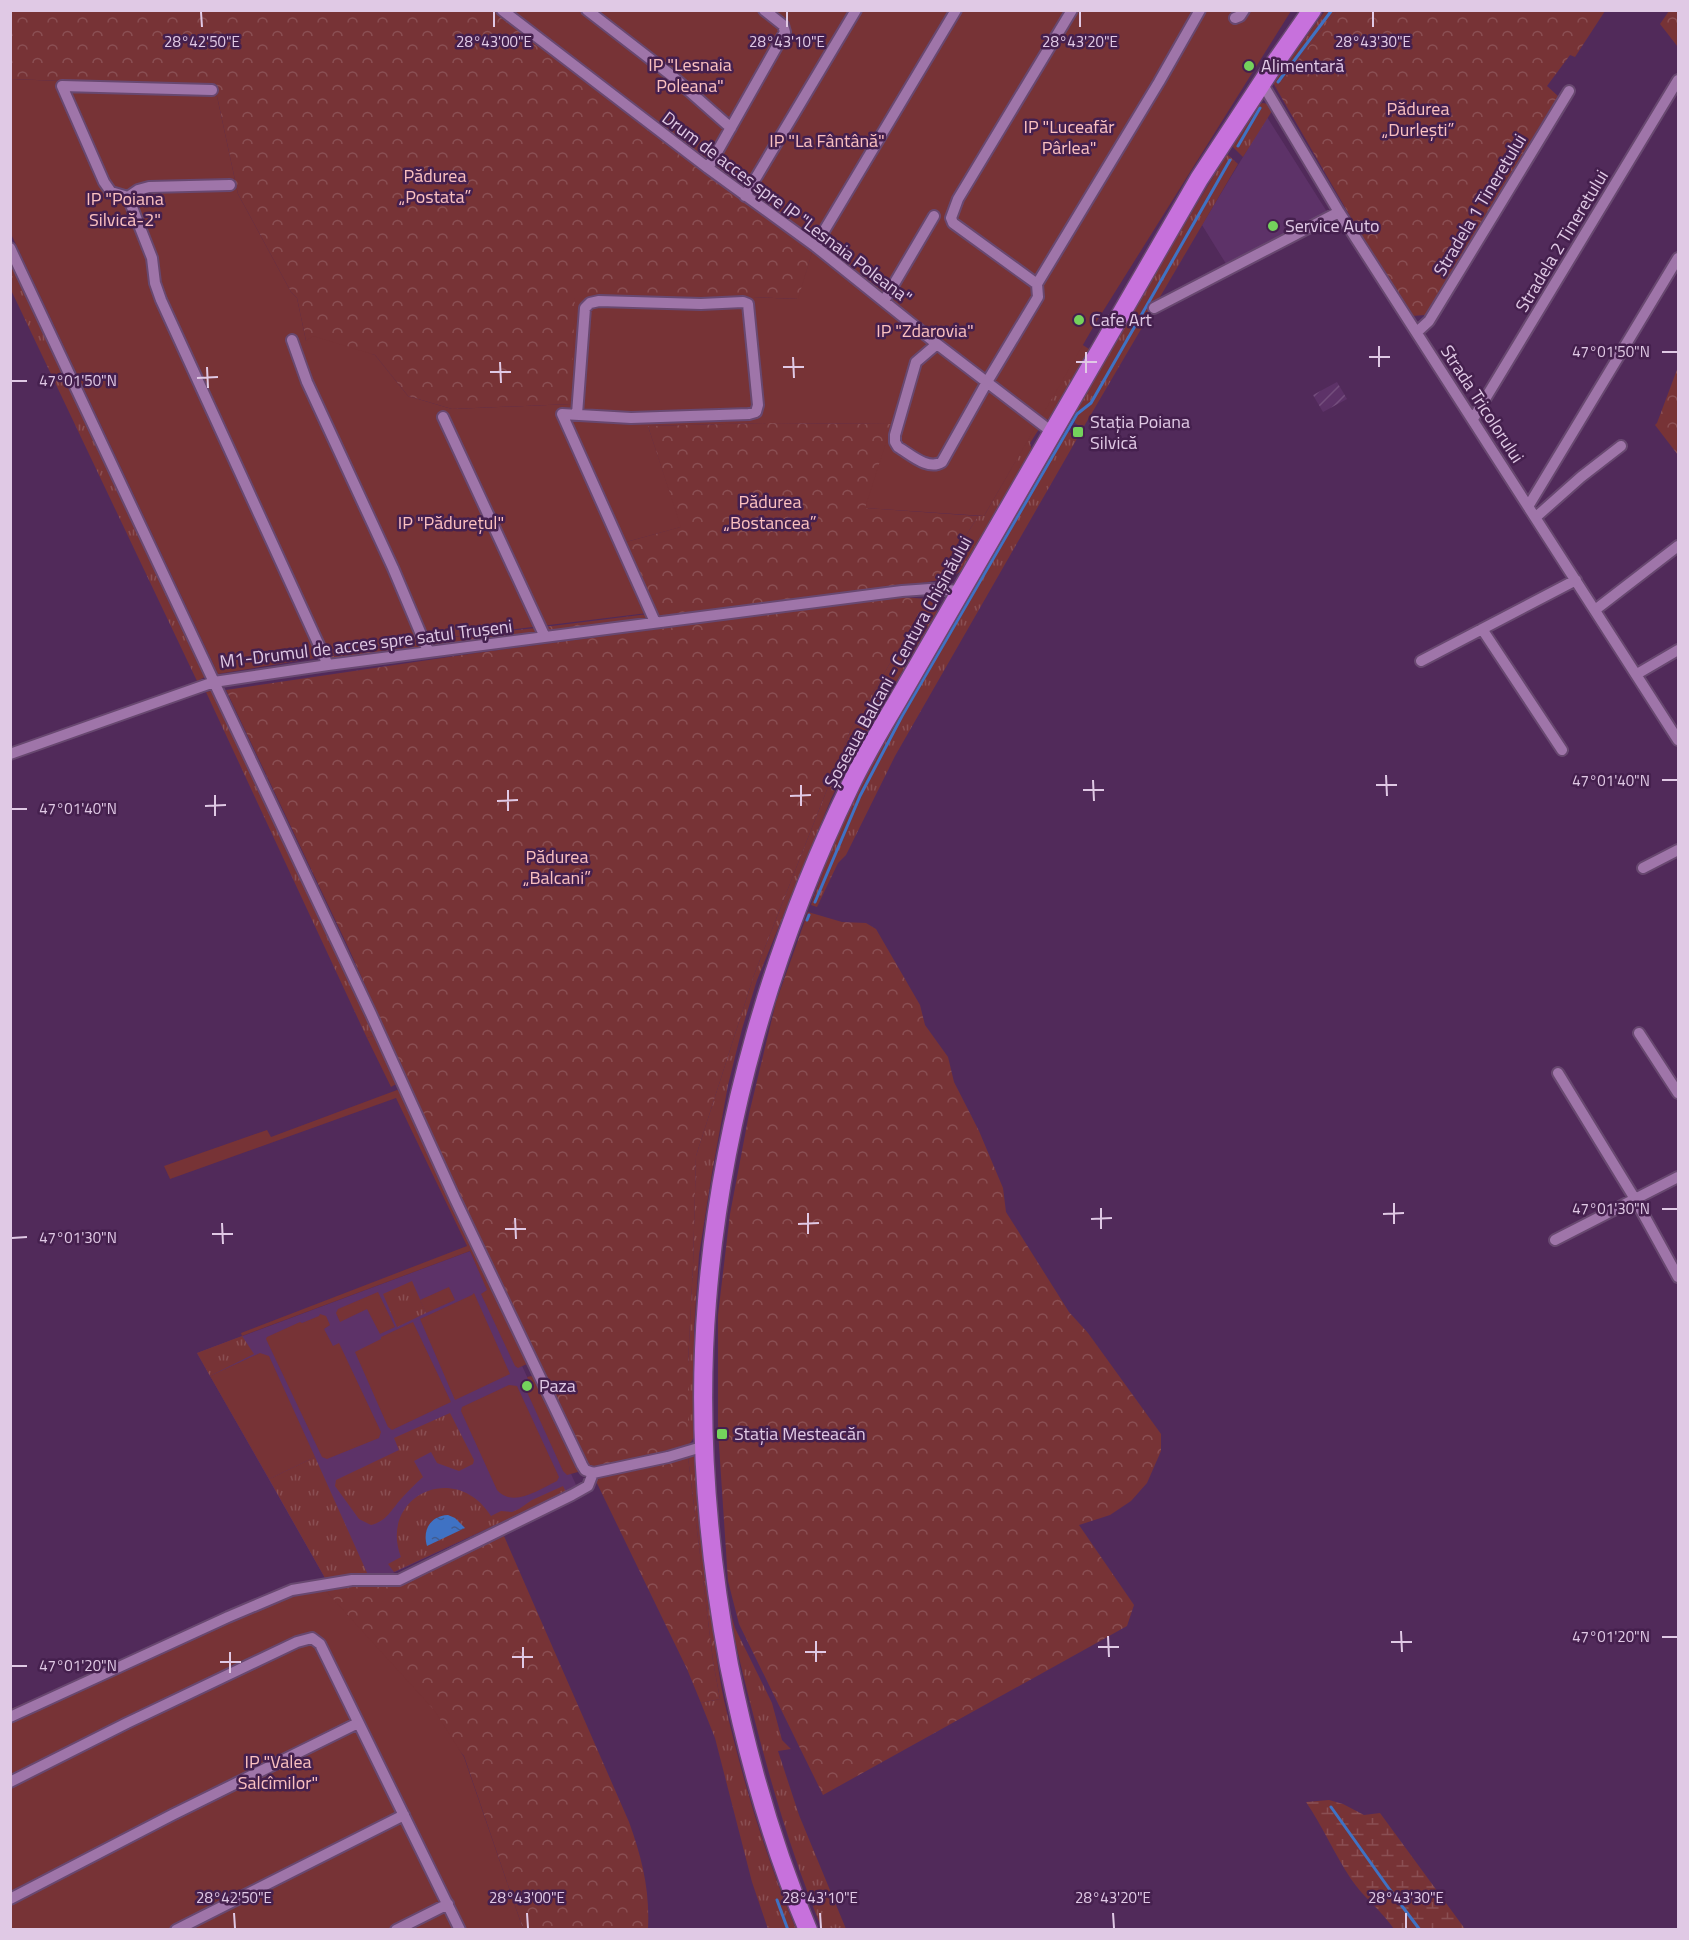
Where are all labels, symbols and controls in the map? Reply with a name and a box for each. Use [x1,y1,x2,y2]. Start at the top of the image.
text: 28°42'50"E [164,30,240,53]
text: 28°43'00"E [456,30,532,53]
text: 28°43'10"E [749,30,825,53]
text: 28°43'20"E [1042,30,1118,53]
text: 28°43'30"E [1335,30,1411,53]
park label: IP "Lesnaia Poleana" [648,51,732,99]
place label: Alimentară [1261,52,1344,79]
marker: Alimentară [1242,59,1256,73]
park label: Pădurea „Durlești” [1382,95,1454,143]
street label: Drum de acces spre IP "Lesnaia Poleana" [657,104,918,311]
park label: IP "Luceafăr Pârlea" [1024,113,1114,161]
park label: IP "La Fântână" [769,127,885,154]
street label: Stradela 1 Tineretului [1426,128,1533,281]
park label: Pădurea „Postata” [399,162,471,210]
street label: Stradela 2 Tineretului [1508,164,1615,317]
park label: IP "Poiana Silvică-2" [86,185,164,233]
place label: Service Auto [1285,212,1380,239]
marker: Service Auto [1266,219,1280,233]
place label: Cafe Art [1091,306,1153,333]
marker: Cafe Art [1072,313,1086,327]
park label: IP "Zdarovia" [876,317,974,344]
street label: Strada Tricolorului [1434,339,1531,468]
text: 47°01'50"N [1572,340,1650,363]
text: 47°01'50"N [39,369,117,392]
place label: Stația Poiana Silvică [1090,408,1190,456]
marker: Stația Poiana Silvică [1071,425,1085,439]
park label: Pădurea „Bostancea” [723,488,817,536]
park label: IP "Pădurețul" [398,509,504,536]
street label: Șoseaua Balcani - Centura Chișinăului [817,531,978,792]
street label: M1-Drumul de acces spre satul Trușeni [218,612,514,675]
text: 47°01'40"N [1572,769,1650,792]
text: 47°01'40"N [39,797,117,820]
park label: Pădurea „Balcani” [523,843,591,891]
text: 47°01'30"N [1572,1197,1650,1220]
text: 47°01'30"N [39,1226,117,1249]
place label: Paza [539,1372,576,1399]
marker: Paza [520,1379,534,1393]
place label: Stația Mesteacăn [734,1420,866,1447]
marker: Stația Mesteacăn [715,1427,729,1441]
text: 47°01'20"N [1572,1625,1650,1648]
text: 47°01'20"N [39,1654,117,1677]
park label: IP "Valea Salcîmilor" [238,1748,318,1796]
text: 28°42'50"E [196,1886,272,1909]
text: 28°43'00"E [489,1886,565,1909]
text: 28°43'10"E [782,1886,858,1909]
text: 28°43'20"E [1075,1886,1151,1909]
text: 28°43'30"E [1368,1886,1444,1909]

